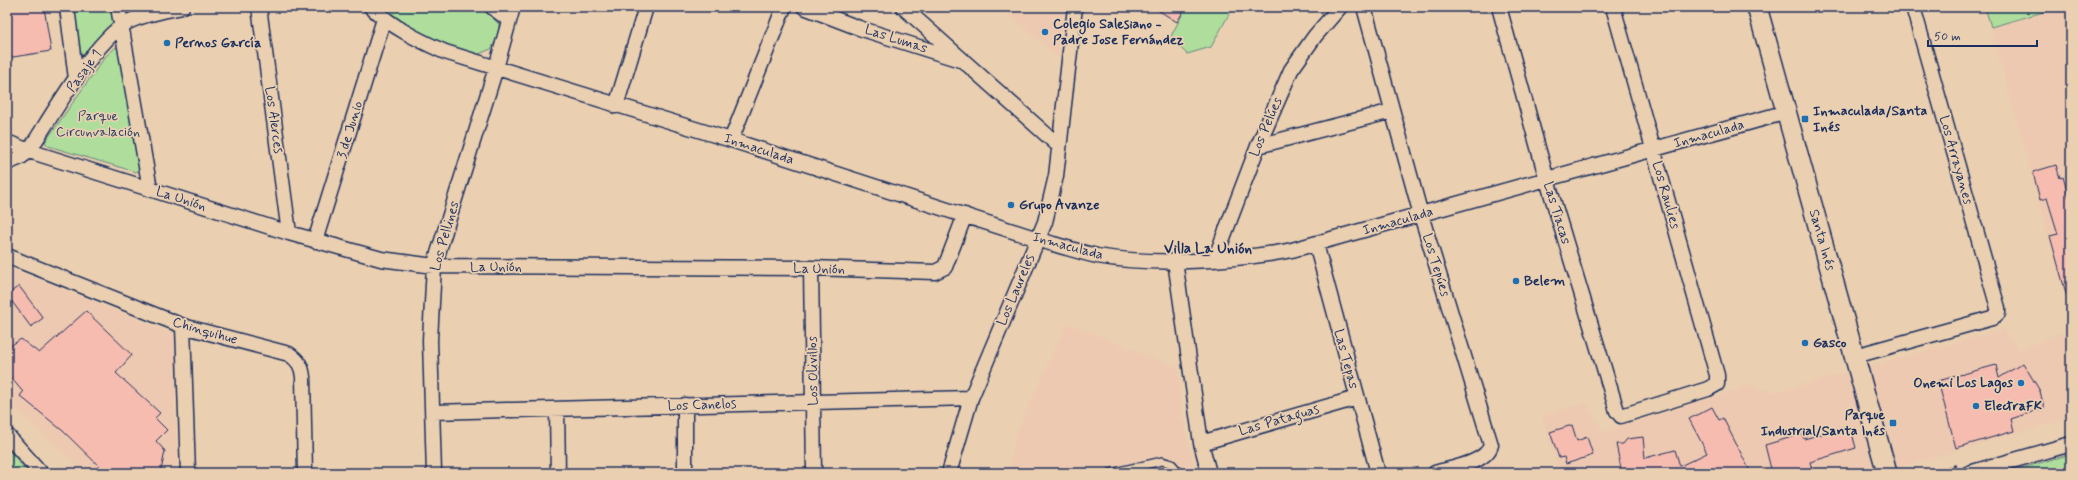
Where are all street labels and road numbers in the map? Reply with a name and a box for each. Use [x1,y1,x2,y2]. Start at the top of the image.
street label: Las Lumas [862,20,930,58]
street label: Pasaje 1 [62,46,106,96]
street label: Los Alerces [260,85,288,155]
street label: Los Pelúes [1245,95,1287,159]
street label: 3 de Junio [333,99,367,161]
street label: Los Arrayanes [1935,113,1977,207]
street label: Inmaculada [1672,115,1746,153]
street label: Inmaculada [722,129,796,169]
street label: Los Raulies [1648,159,1684,231]
street label: Las Tiacas [1539,179,1575,247]
street label: La Unión [154,182,208,216]
street label: Los Pellines [426,199,464,273]
street label: Inmaculada [1361,202,1435,240]
street label: Santa Inés [1805,207,1839,273]
street label: Inmaculada [1031,228,1105,264]
street label: Los Tepúes [1418,231,1454,299]
street label: Los Laureles [993,251,1039,329]
street label: La Unión [470,258,522,276]
street label: La Unión [793,260,845,278]
street label: Chinquihue [170,313,240,349]
street label: Las Tepas [1329,327,1363,391]
street label: Los Olivillos [803,336,823,406]
street label: Los Canelos [667,395,737,415]
street label: Las Pataguas [1237,400,1322,442]

